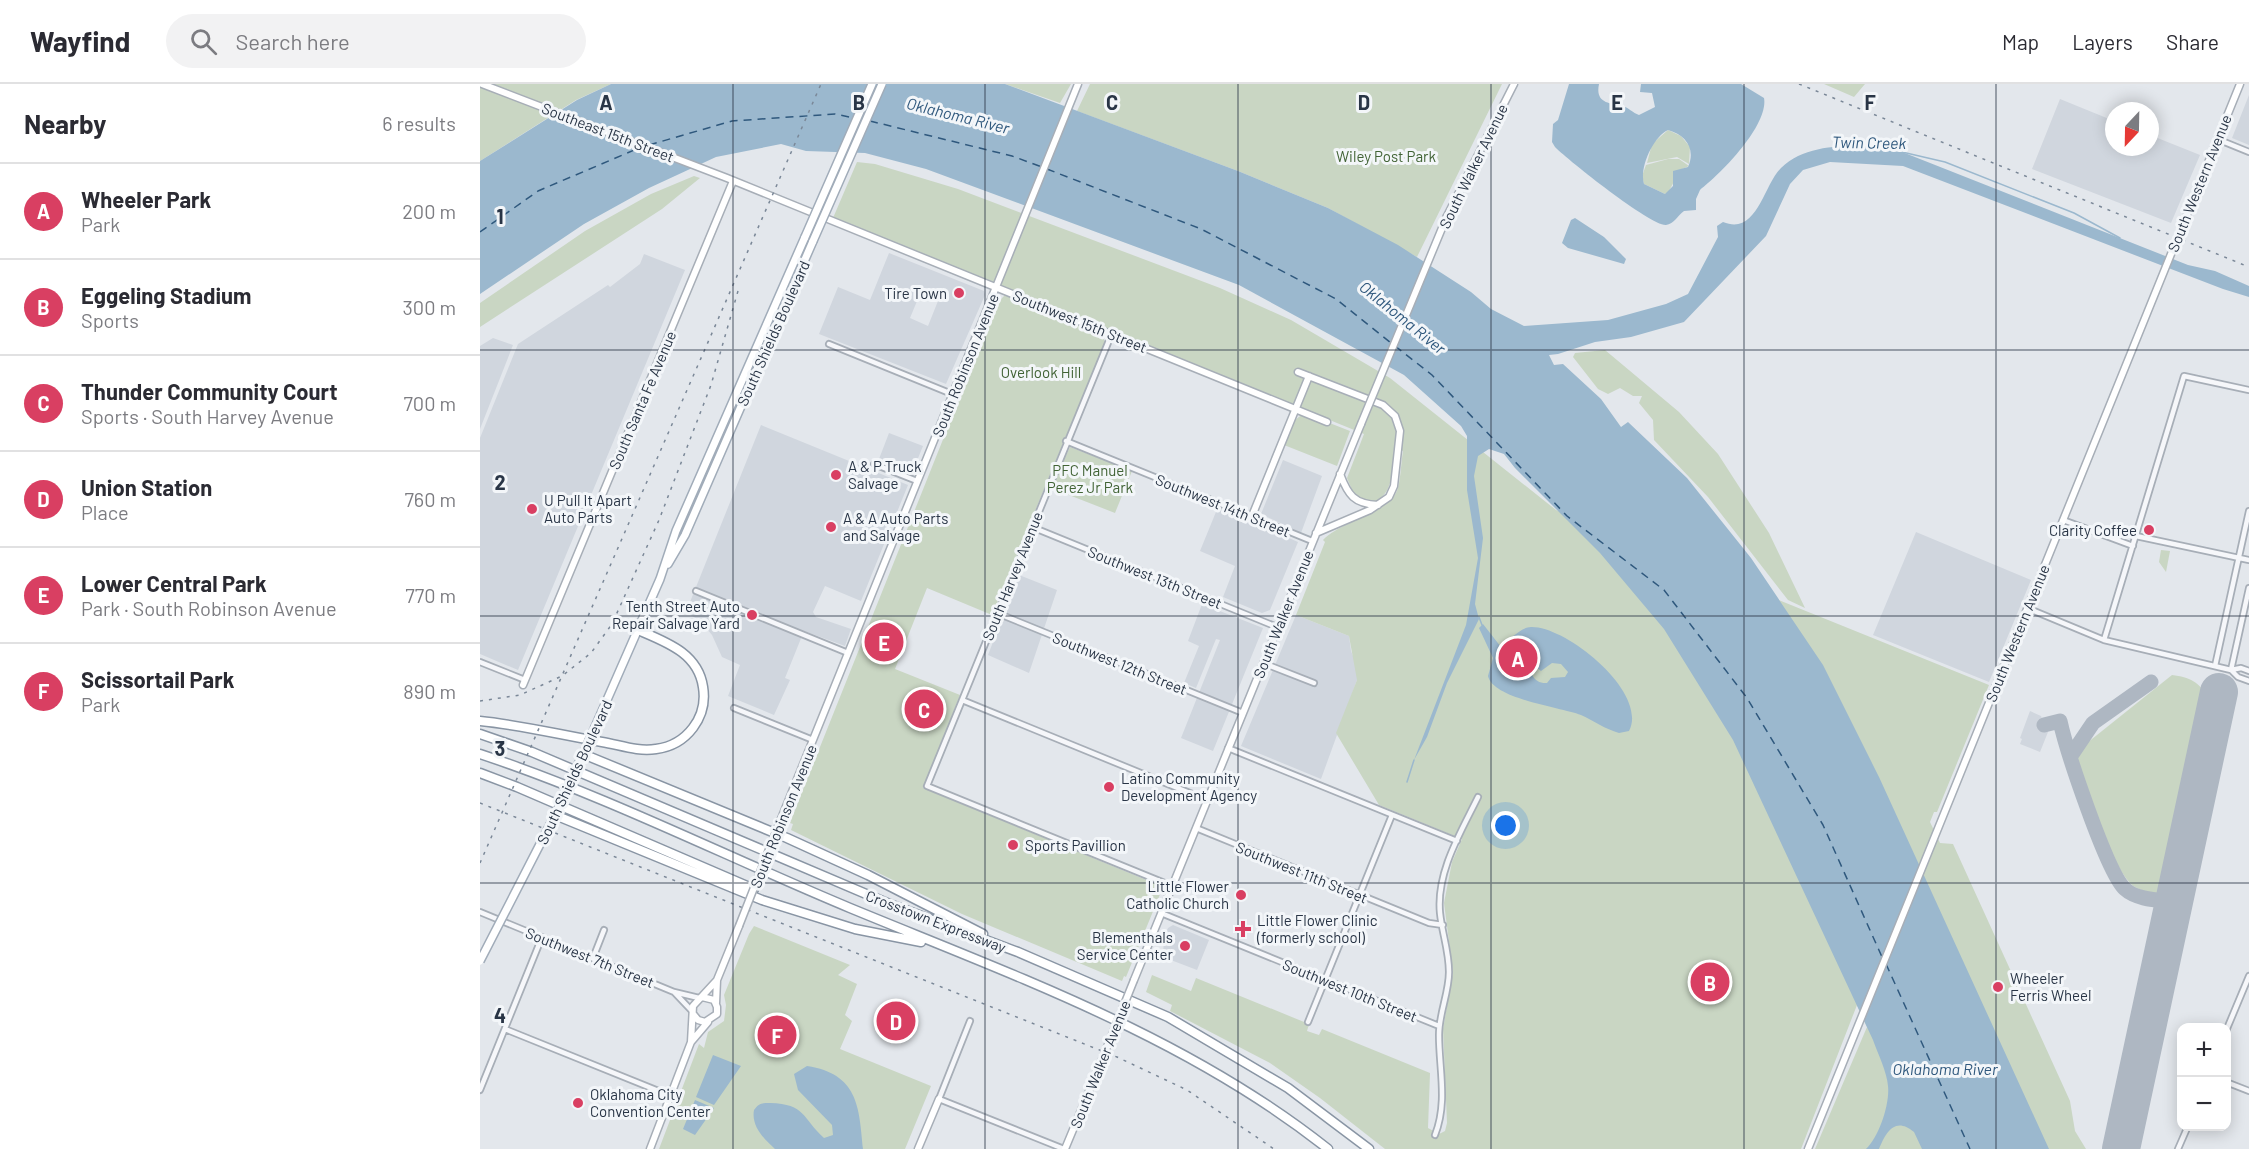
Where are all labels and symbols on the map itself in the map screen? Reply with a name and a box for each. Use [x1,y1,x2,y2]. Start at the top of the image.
text: A [599,90,613,114]
text: B [853,90,865,114]
text: C [1106,90,1118,114]
text: D [1358,90,1370,114]
text: E [1611,90,1623,114]
text: F [1864,90,1876,114]
water label: Oklahoma River [905,93,1013,137]
street label: Southeast 15th Street [539,98,677,166]
street label: South Walker Avenue [1435,101,1511,231]
north arrow [2105,102,2159,156]
street label: South Western Avenue [2163,112,2235,254]
water label: Twin Creek [1832,132,1906,152]
park label: Wiley Post Park [1336,147,1437,165]
text: 1 [496,204,504,228]
street label: South Shields Boulevard [733,258,813,408]
water label: Oklahoma River [1356,277,1451,358]
place label: Tire Town [884,284,947,302]
marker: Tire Town [952,286,966,300]
street label: Southwest 15th Street [1010,286,1150,356]
street label: South Robinson Avenue [928,291,1002,439]
street label: South Santa Fe Avenue [605,328,679,472]
park label: Overlook Hill [1001,363,1081,381]
place label: A & P Truck Salvage [848,457,922,492]
park label: PFC Manuel Perez Jr Park [1047,461,1134,496]
marker: A & P Truck Salvage [829,468,843,482]
text: 2 [494,470,506,494]
street label: Southwest 14th Street [1153,470,1293,540]
place label: U Pull It Apart Auto Parts [544,491,632,526]
marker: U Pull It Apart Auto Parts [525,502,539,516]
place label: A & A Auto Parts and Salvage [843,509,948,544]
street label: South Harvey Avenue [978,509,1046,643]
marker: A & A Auto Parts and Salvage [824,520,838,534]
place label: Clarity Coffee [2049,521,2137,539]
marker: Clarity Coffee [2142,523,2156,537]
street label: Southwest 13th Street [1085,542,1225,612]
street label: South Walker Avenue [1249,547,1317,681]
street label: South Western Avenue [1981,562,2053,704]
place label: Tenth Street Auto Repair Salvage Yard [612,597,740,632]
marker: Tenth Street Auto Repair Salvage Yard [745,608,759,622]
pin: E [864,620,904,664]
street label: Southwest 12th Street [1050,628,1190,698]
pin: A [1498,636,1538,680]
pin: C [904,686,944,732]
street label: South Shields Boulevard [533,697,615,847]
text: 3 [495,736,505,760]
street label: South Robinson Avenue [746,742,820,890]
place label: Latino Community Development Agency [1121,769,1257,804]
marker: Latino Community Development Agency [1102,780,1116,794]
your location [1491,811,1520,840]
place label: Sports Pavillion [1025,836,1126,854]
street label: Southwest 11th Street [1233,837,1371,907]
marker: Sports Pavillion [1006,838,1020,852]
place label: Little Flower Catholic Church [1126,877,1230,912]
street label: Crosstown Expressway [863,886,1009,956]
marker: Little Flower Catholic Church [1234,888,1248,902]
place label: Little Flower Clinic (formerly school) [1256,911,1378,946]
marker: Little Flower Clinic (formerly school) [1234,920,1252,938]
street label: Southwest 7th Street [523,923,657,991]
place label: Blementhals Service Center [1077,928,1174,963]
marker: Blementhals Service Center [1178,939,1192,953]
street label: Southwest 10th Street [1280,955,1420,1025]
pin: B [1690,960,1730,1004]
place label: Wheeler Ferris Wheel [2010,969,2091,1004]
marker: Wheeler Ferris Wheel [1991,980,2005,994]
street label: South Walker Avenue [1066,997,1134,1131]
pin: D [876,998,916,1044]
text: 4 [494,1003,506,1027]
pin: F [758,1012,796,1058]
water label: Oklahoma River [1892,1059,1999,1078]
place label: Oklahoma City Convention Center [590,1085,711,1120]
marker: Oklahoma City Convention Center [571,1096,585,1110]

